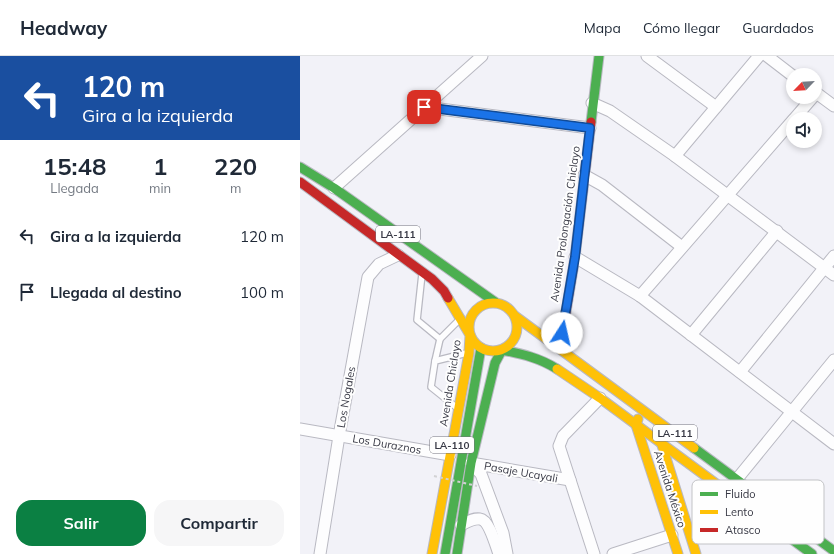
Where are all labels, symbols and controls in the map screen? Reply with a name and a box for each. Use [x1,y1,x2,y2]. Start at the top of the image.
text: Headway [20,16,107,40]
text: Mapa [584,19,621,37]
text: Cómo llegar [643,19,720,37]
text: Guardados [742,19,814,37]
north arrow [786,68,822,104]
map controls [786,68,822,148]
text: 120 m [82,69,165,104]
icon: left [16,72,68,124]
pin [407,90,441,124]
icon: arrive [413,96,435,118]
text: Gira a la izquierda [82,104,233,127]
button: sound [786,112,822,148]
street label: Avenida Prolongación Chiclayo [547,145,583,303]
text: 15:48 [43,151,106,181]
text: 1 [153,151,167,181]
text: 220 [214,151,257,181]
text: Llegada [50,180,99,196]
text: min [149,180,171,196]
text: m [230,180,241,196]
icon: left [16,225,38,247]
road number: LA-111 [376,226,420,242]
text: Gira a la izquierda [50,227,181,246]
text: 120 m [240,227,284,246]
icon: arrive [16,281,38,303]
text: Llegada al destino [50,283,182,302]
text: 100 m [240,283,284,302]
position arrow [541,312,583,354]
street label: Avenida Chiclayo [436,338,464,428]
street label: Los Nogales [334,365,358,429]
road number: LA-111 [653,425,697,441]
street label: Los Duraznos [352,431,422,457]
road number: LA-110 [430,437,474,453]
street label: Avenida México [651,449,689,529]
street label: Pasaje Ucayali [483,459,559,485]
legend [692,480,824,544]
text: Fluido [725,487,756,501]
button: Salir [16,500,146,546]
button: Compartir [154,500,284,546]
text: Lento [725,505,753,519]
text: Atasco [725,523,760,537]

